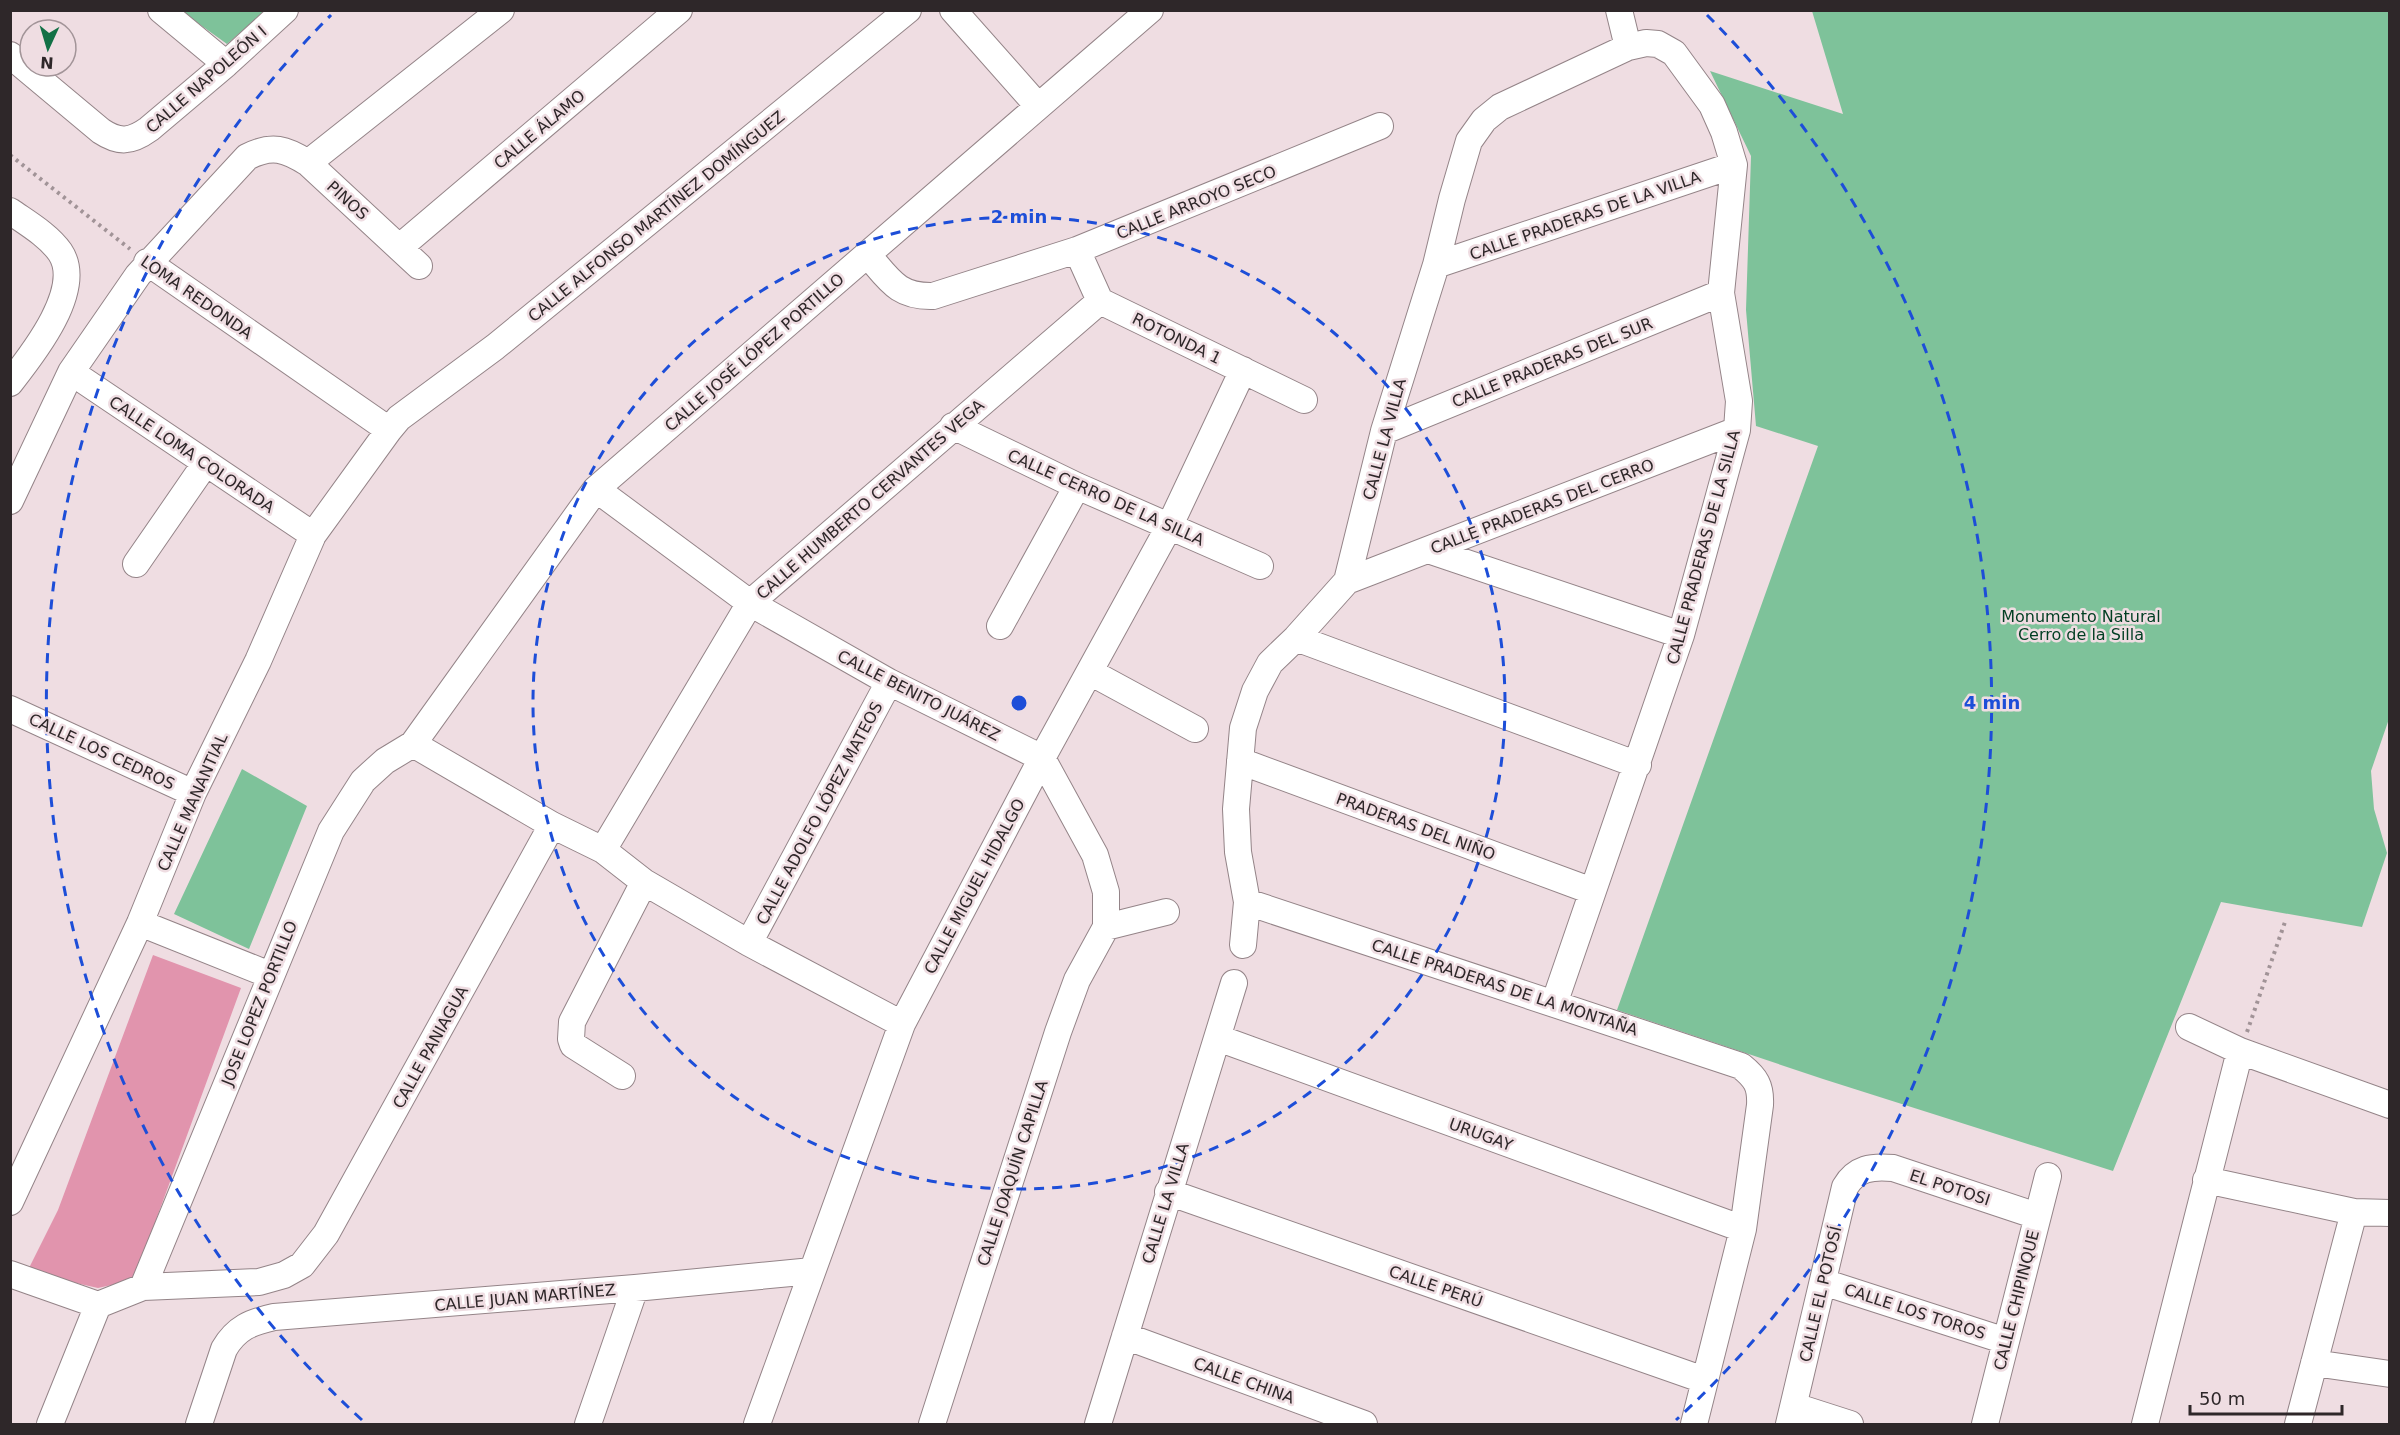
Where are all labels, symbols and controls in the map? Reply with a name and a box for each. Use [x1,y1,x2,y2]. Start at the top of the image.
north arrow [18,18,78,78]
street label: CALLE NAPOLEÓN I [142,22,271,137]
text: N [40,53,54,72]
street label: CALLE ÁLAMO [490,86,589,173]
street label: CALLE ALFONSO MARTÍNEZ DOMÍNGUEZ [524,107,788,326]
street label: CALLE ARROYO SECO [1114,162,1279,243]
street label: CALLE PRADERAS DE LA VILLA [1467,167,1703,264]
street label: PINOS [323,177,372,224]
text: 2 min [991,206,1047,227]
street label: LOMA REDONDA [137,252,256,343]
street label: CALLE JOSÉ LÓPEZ PORTILLO [661,269,848,435]
street label: ROTONDA 1 [1129,309,1224,368]
street label: CALLE PRADERAS DEL SUR [1449,313,1655,411]
street label: CALLE LA VILLA [1359,376,1410,502]
street label: CALLE LOMA COLORADA [106,392,278,517]
street label: CALLE HUMBERTO CERVANTES VEGA [753,395,988,603]
street label: CALLE PRADERAS DE LA SILLA [1663,428,1744,667]
street label: CALLE CERRO DE LA SILLA [1005,445,1207,550]
street label: CALLE PRADERAS DEL CERRO [1428,455,1657,558]
park label: Monumento Natural Cerro de la Silla [2001,607,2161,644]
street label: CALLE BENITO JUÁREZ [834,646,1003,745]
text: 4 min [1964,692,2020,713]
centre of rings [1009,693,1029,713]
street label: CALLE ADOLFO LÓPEZ MATEOS [752,699,886,928]
street label: CALLE LOS CEDROS [26,709,178,794]
street label: CALLE MANANTIAL [153,730,231,874]
street label: PRADERAS DEL NIÑO [1334,789,1498,864]
street label: CALLE MIGUEL HIDALGO [920,795,1029,977]
street label: JOSE LOPEZ PORTILLO [217,918,301,1089]
street label: CALLE PRADERAS DE LA MONTAÑA [1369,935,1640,1040]
street label: CALLE PANIAGUA [389,983,472,1112]
street label: CALLE JOAQUÍN CAPILLA [973,1078,1052,1269]
street label: URUGAY [1446,1114,1515,1155]
street label: CALLE LA VILLA [1138,1140,1193,1266]
street label: EL POTOSI [1907,1166,1993,1209]
street label: CALLE EL POTOSÍ [1796,1224,1845,1364]
street label: CALLE CHIPINQUE [1990,1228,2043,1372]
street label: CALLE PERÚ [1387,1262,1485,1311]
street label: CALLE JUAN MARTÍNEZ [434,1280,616,1315]
street label: CALLE LOS TOROS [1842,1280,1988,1343]
street label: CALLE CHINA [1191,1353,1297,1408]
scale bar [2190,1378,2342,1416]
text: 50 m [2199,1388,2245,1409]

